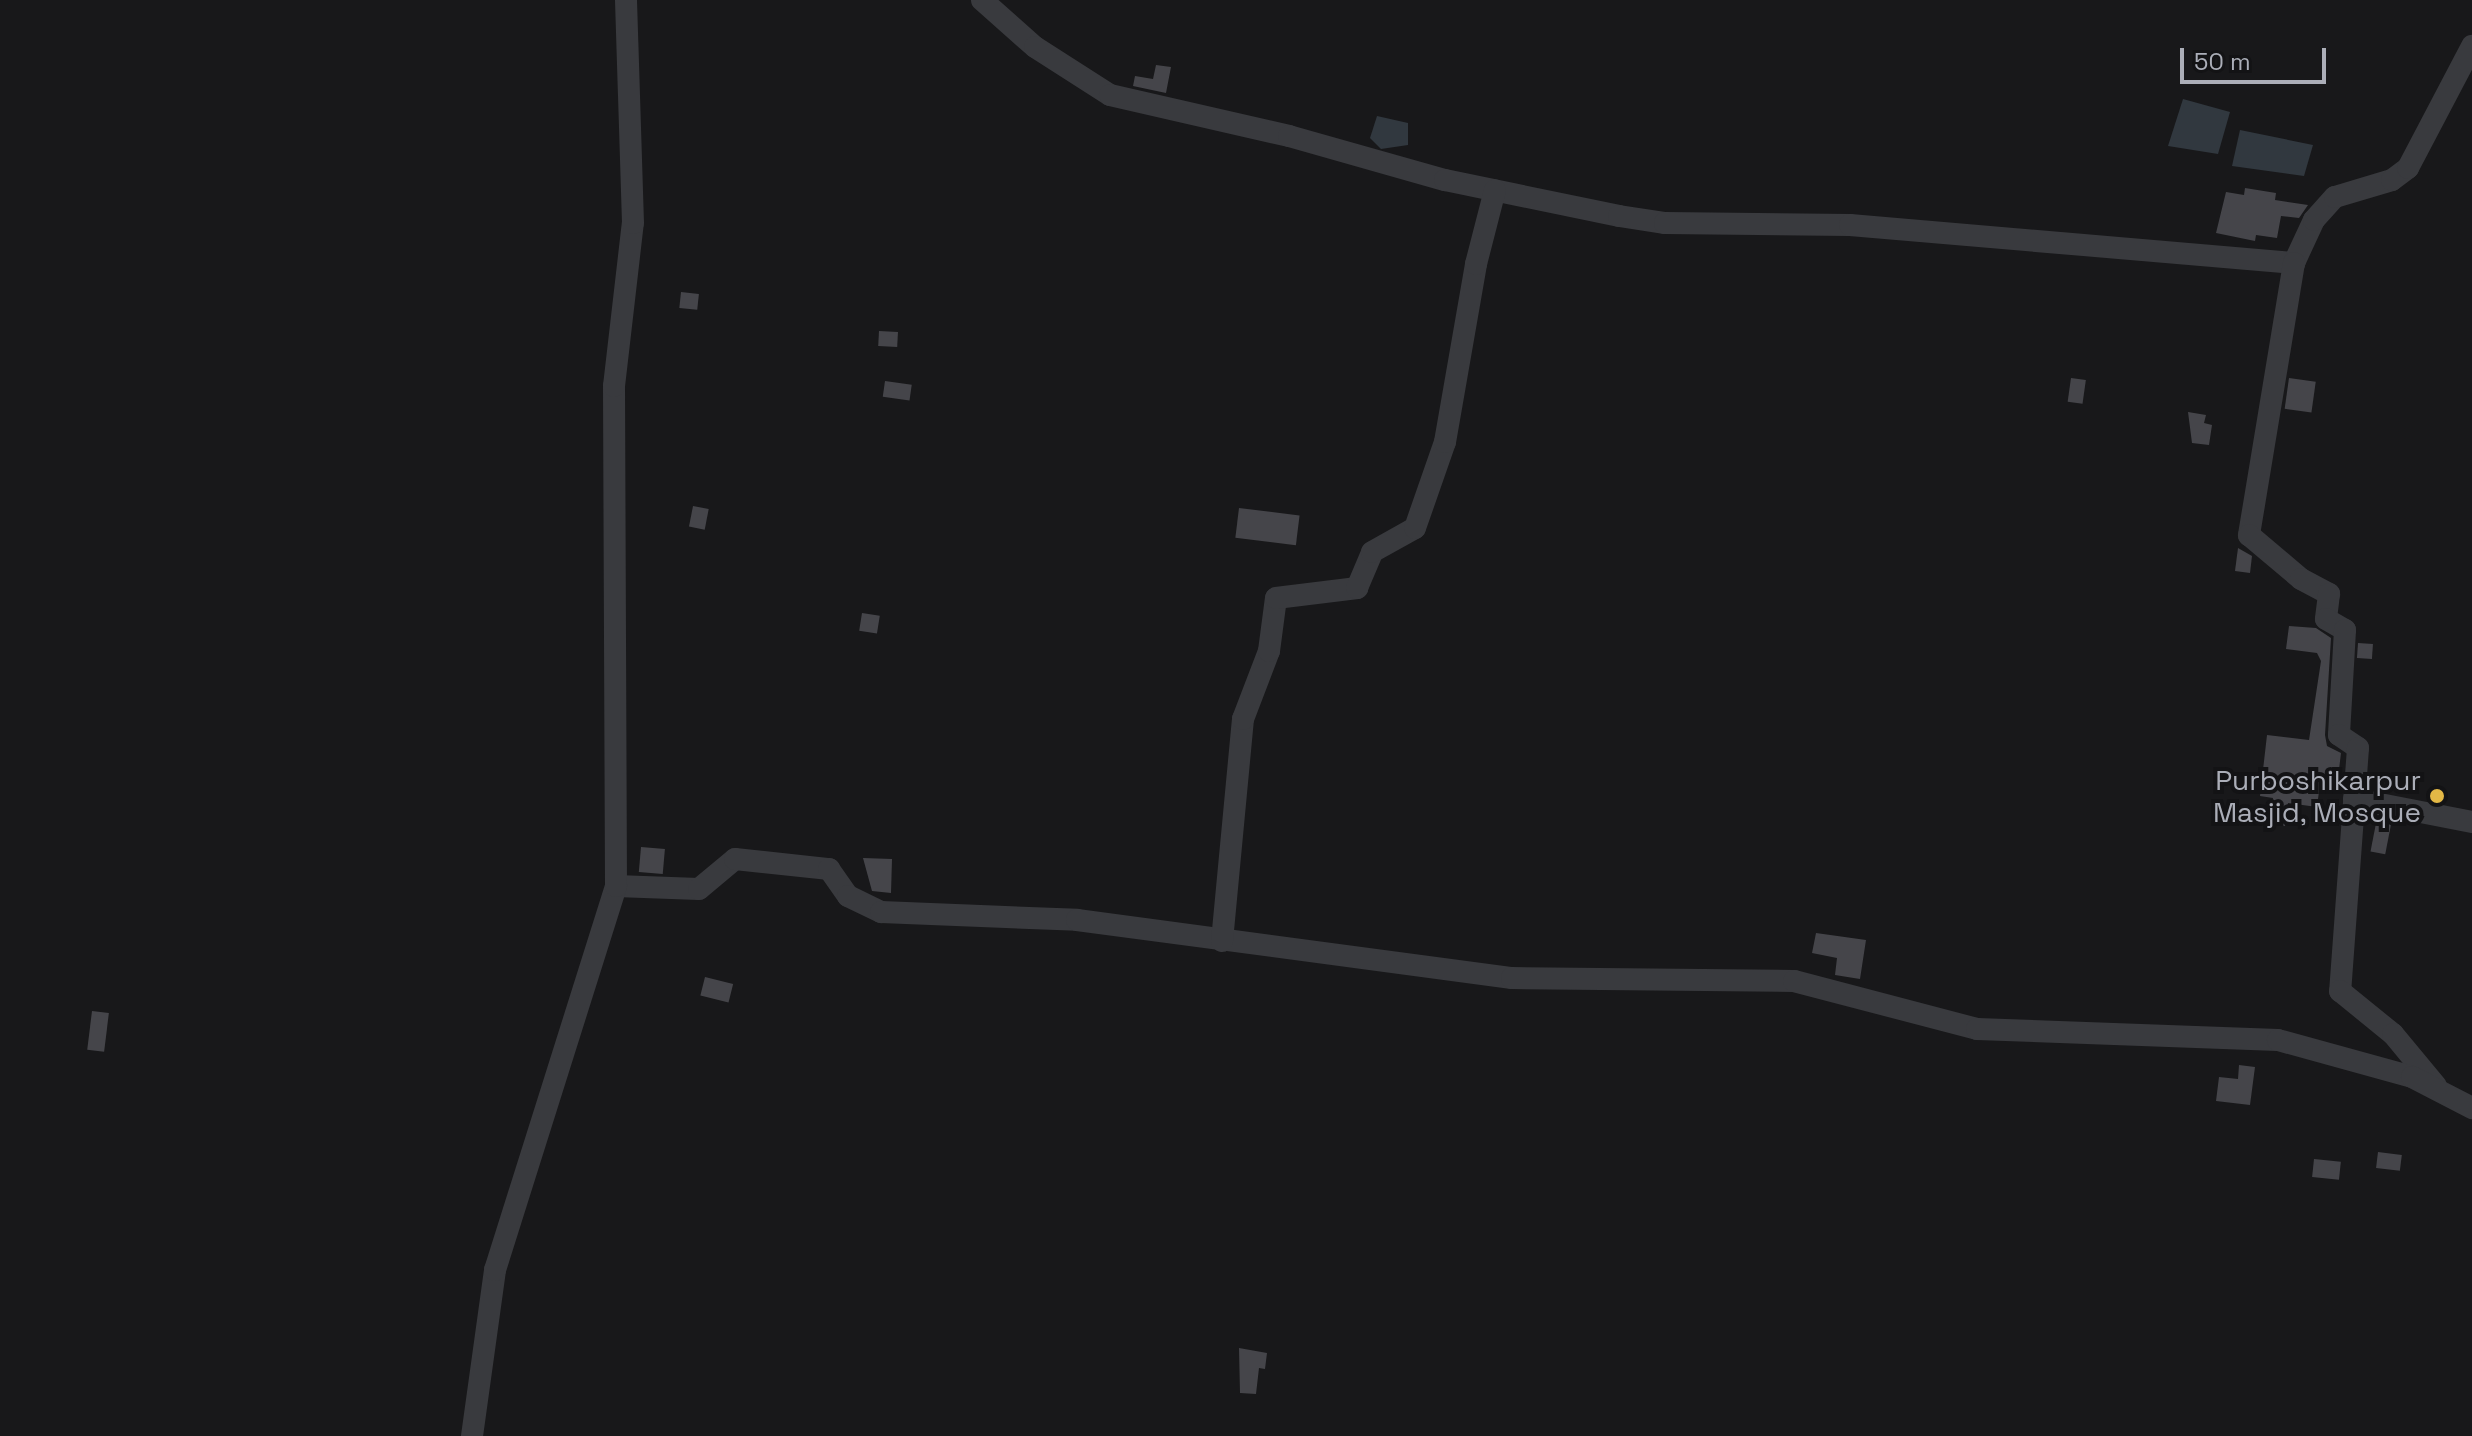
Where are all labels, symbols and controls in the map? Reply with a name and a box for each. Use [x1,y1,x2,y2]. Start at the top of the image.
scale bar [2184,32,2330,82]
text: 50 m [2194,46,2251,77]
place label: Purboshikarpur Masjid, Mosque [2212,763,2421,829]
marker: Purboshikarpur Masjid, Mosque [2428,787,2446,805]

